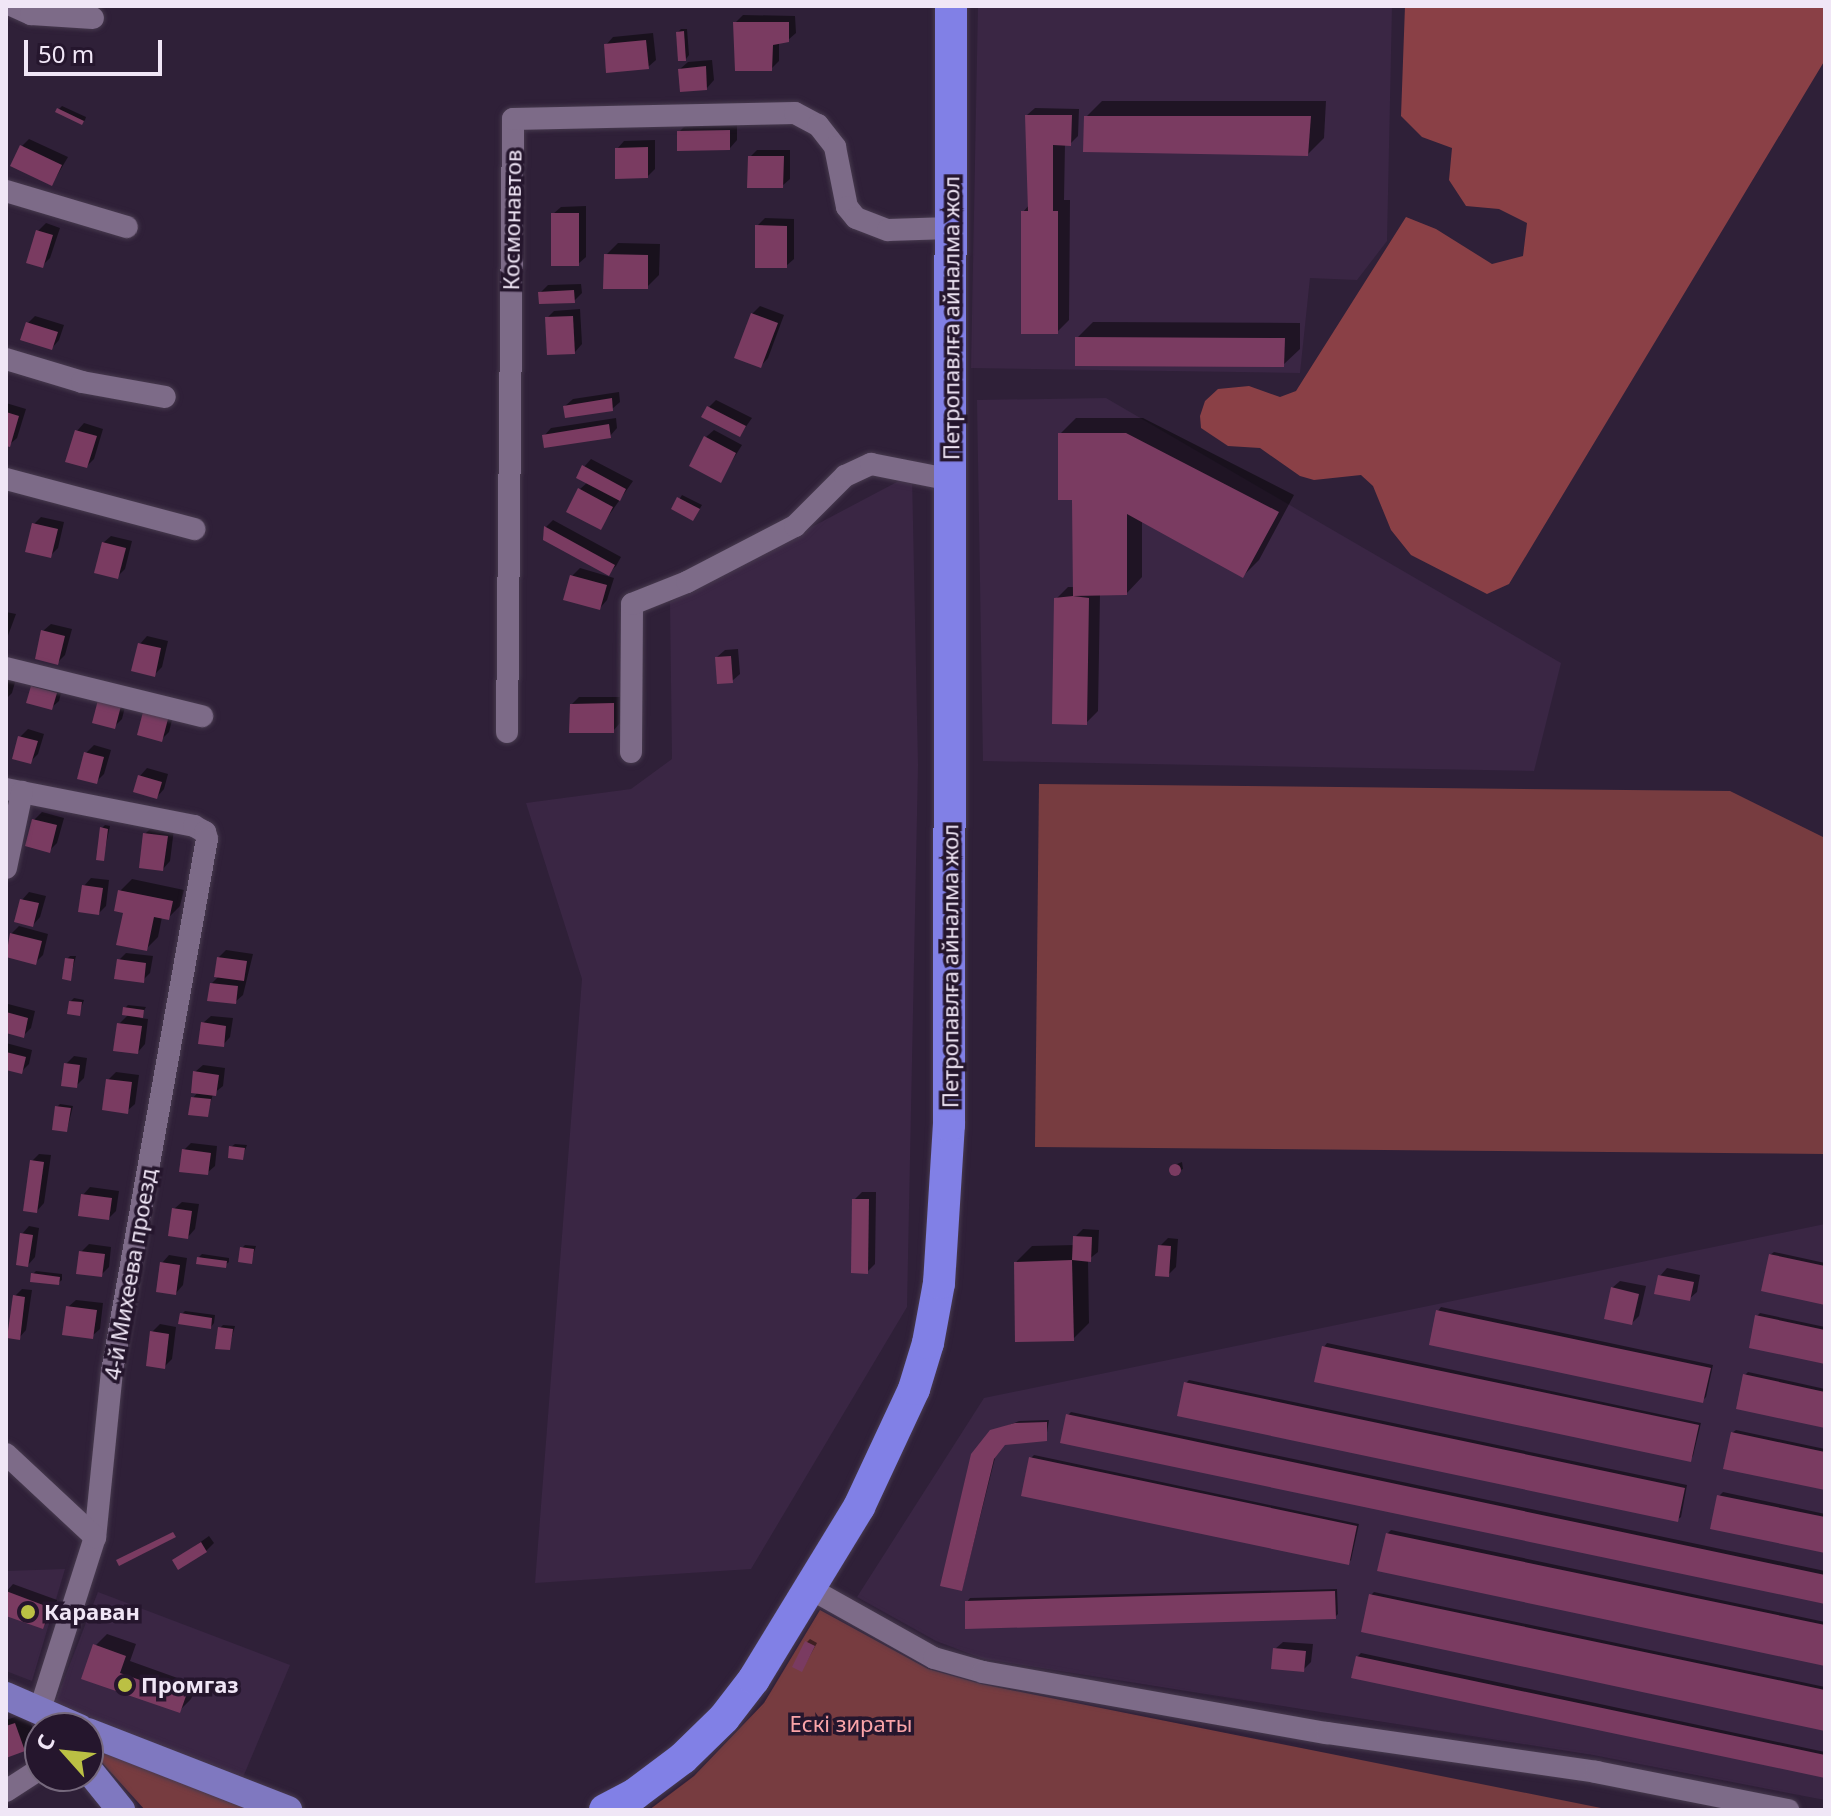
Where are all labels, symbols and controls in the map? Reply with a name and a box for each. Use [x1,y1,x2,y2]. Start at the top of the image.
scale bar [28,24,166,74]
text: 50 m [38,37,94,70]
street label: Космонавтов [498,149,526,291]
street label: Петропавлға айналма жол [938,176,964,460]
street label: Петропавлға айналма жол [937,824,963,1108]
street label: 4-й Михеева проезд [98,1166,162,1382]
place label: Караван [44,1599,140,1625]
marker: Караван [19,1603,37,1621]
place label: Промгаз [141,1672,239,1698]
marker: Промгаз [116,1676,134,1694]
park label: Ескі зираты [790,1711,912,1737]
north arrow [24,1712,104,1792]
text: С [28,1729,61,1755]

